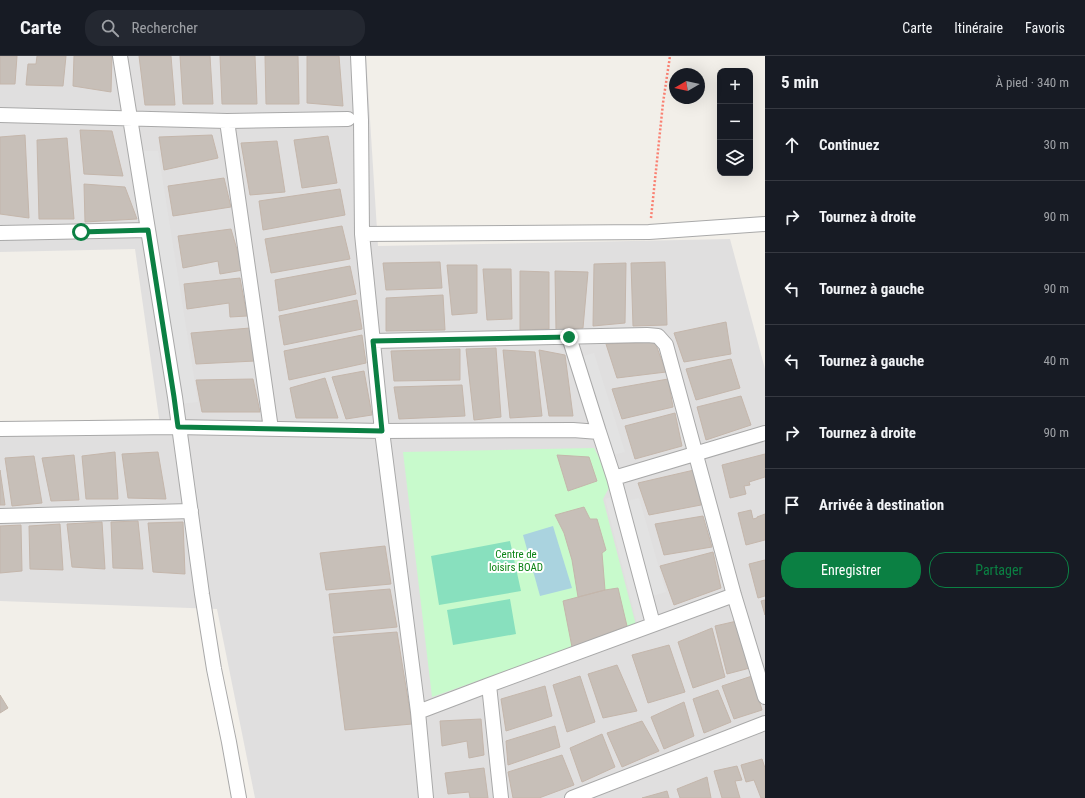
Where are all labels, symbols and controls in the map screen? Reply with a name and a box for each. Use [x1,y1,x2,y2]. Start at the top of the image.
search box [85,10,365,46]
text: Carte [20,16,61,39]
icon: search [99,17,121,39]
text: Rechercher [131,19,198,37]
text: Carte [902,20,932,36]
text: Itinéraire [954,20,1003,36]
text: Favoris [1025,20,1065,36]
north arrow [669,68,705,104]
map controls [717,68,753,176]
button: + [717,68,753,104]
text: 5 min [781,72,819,92]
text: À pied · 340 m [995,75,1069,90]
button: − [717,104,753,140]
icon: ahead [781,134,803,156]
text: Continuez [819,136,880,154]
text: 30 m [1043,137,1069,152]
button: layers [717,140,753,176]
icon: right [781,206,803,228]
text: Tournez à droite [819,208,916,226]
text: 90 m [1043,209,1069,224]
route start [72,223,90,241]
icon: left [781,278,803,300]
text: Tournez à gauche [819,280,924,298]
text: 90 m [1043,281,1069,296]
route end [560,328,578,346]
icon: left [781,350,803,372]
text: Tournez à gauche [819,352,924,370]
text: 40 m [1043,353,1069,368]
icon: right [781,422,803,444]
text: Tournez à droite [819,424,916,442]
text: 90 m [1043,425,1069,440]
icon: arrive [781,494,803,516]
text: Arrivée à destination [819,496,944,514]
park label: Centre de loisirs BOAD [489,548,543,574]
button: Enregistrer [781,552,921,588]
button: Partager [929,552,1069,588]

